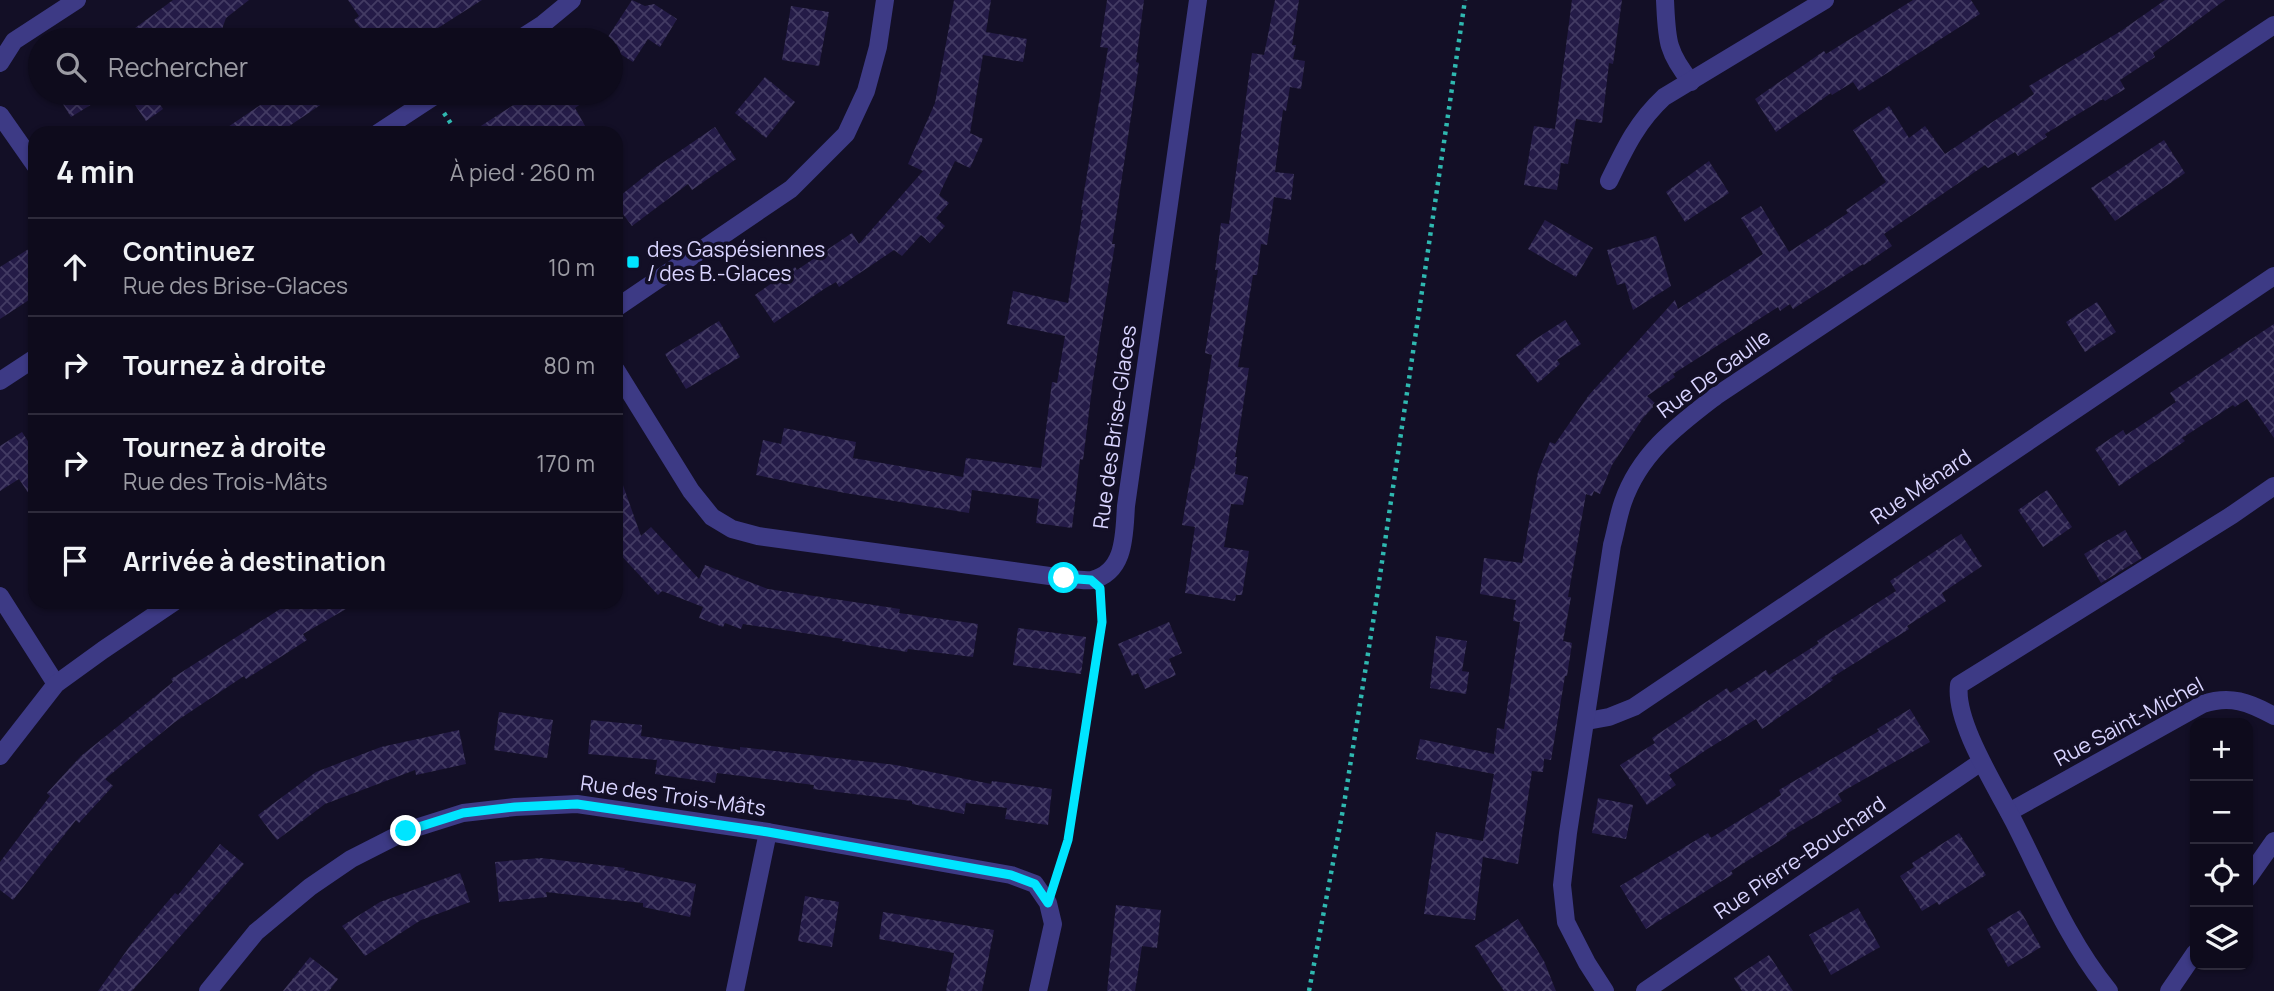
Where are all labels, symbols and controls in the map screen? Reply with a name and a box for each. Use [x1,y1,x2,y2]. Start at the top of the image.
search box [28,28,623,105]
icon: search [52,48,90,86]
text: Rechercher [108,49,248,85]
text: 4 min [56,151,134,192]
text: À pied · 260 m [450,156,595,188]
text: Continuez [123,233,255,269]
place label: des Gaspésiennes / des B.-Glaces [647,235,825,287]
icon: ahead [56,248,94,286]
text: 10 m [548,251,595,283]
marker: des Gaspésiennes / des B.-Glaces [625,254,641,270]
text: Rue des Brise-Glaces [123,269,348,301]
street label: Rue des Brise-Glaces [1086,323,1142,531]
street label: Rue De Gaulle [1651,323,1776,424]
icon: right [56,346,94,384]
text: Tournez à droite [123,347,326,383]
text: 80 m [544,349,595,381]
text: Tournez à droite [123,429,326,465]
street label: Rue Ménard [1865,442,1976,530]
icon: right [56,444,94,482]
text: 170 m [536,447,595,479]
text: Rue des Trois-Mâts [123,465,328,497]
icon: arrive [56,542,94,580]
text: Arrivée à destination [123,543,386,579]
route start [1048,562,1079,593]
street label: Rue Saint-Michel [2049,670,2208,772]
map controls [2190,718,2253,970]
button: + [2190,718,2253,781]
street label: Rue des Trois-Mâts [579,768,768,822]
button: − [2190,781,2253,844]
street label: Rue Pierre-Bouchard [1708,789,1891,925]
route end [390,815,421,846]
button: locate [2190,844,2253,907]
button: layers [2190,907,2253,970]

